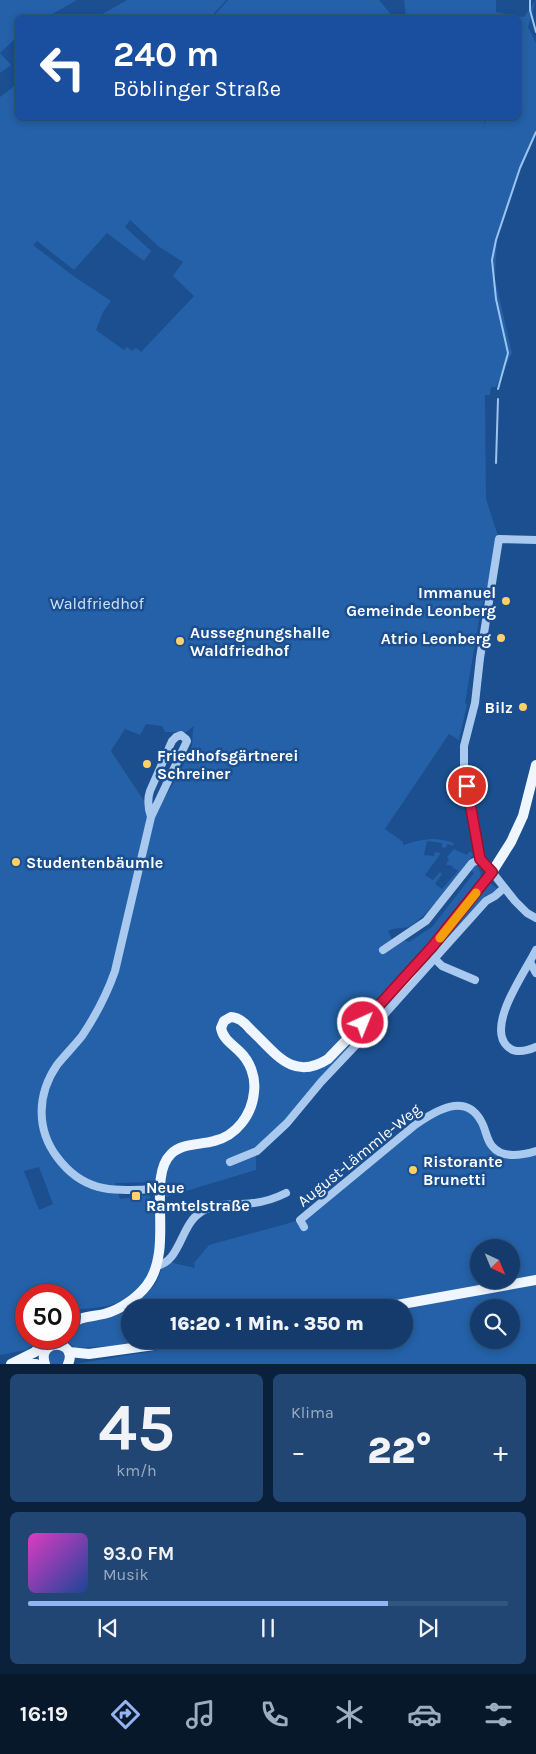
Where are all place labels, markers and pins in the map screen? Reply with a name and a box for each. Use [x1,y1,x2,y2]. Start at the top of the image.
place label: Immanuel Gemeinde Leonberg [346,583,496,620]
marker: Immanuel Gemeinde Leonberg [500,595,512,607]
place label: Aussegnungshalle Waldfriedhof [190,623,330,660]
place label: Atrio Leonberg [381,629,491,648]
marker: Atrio Leonberg [495,632,507,644]
marker: Aussegnungshalle Waldfriedhof [174,635,186,647]
place label: Bilz [485,698,513,717]
marker: Bilz [517,701,529,713]
place label: Friedhofsgärtnerei Schreiner [157,746,298,783]
marker: Friedhofsgärtnerei Schreiner [141,758,153,770]
pin [446,765,488,807]
place label: Studentenbäumle [26,853,163,872]
marker: Studentenbäumle [10,856,22,868]
place label: Ristorante Brunetti [423,1152,503,1189]
marker: Ristorante Brunetti [407,1164,419,1176]
place label: Neue Ramtelstraße [146,1178,250,1215]
marker: Neue Ramtelstraße [130,1190,142,1202]

